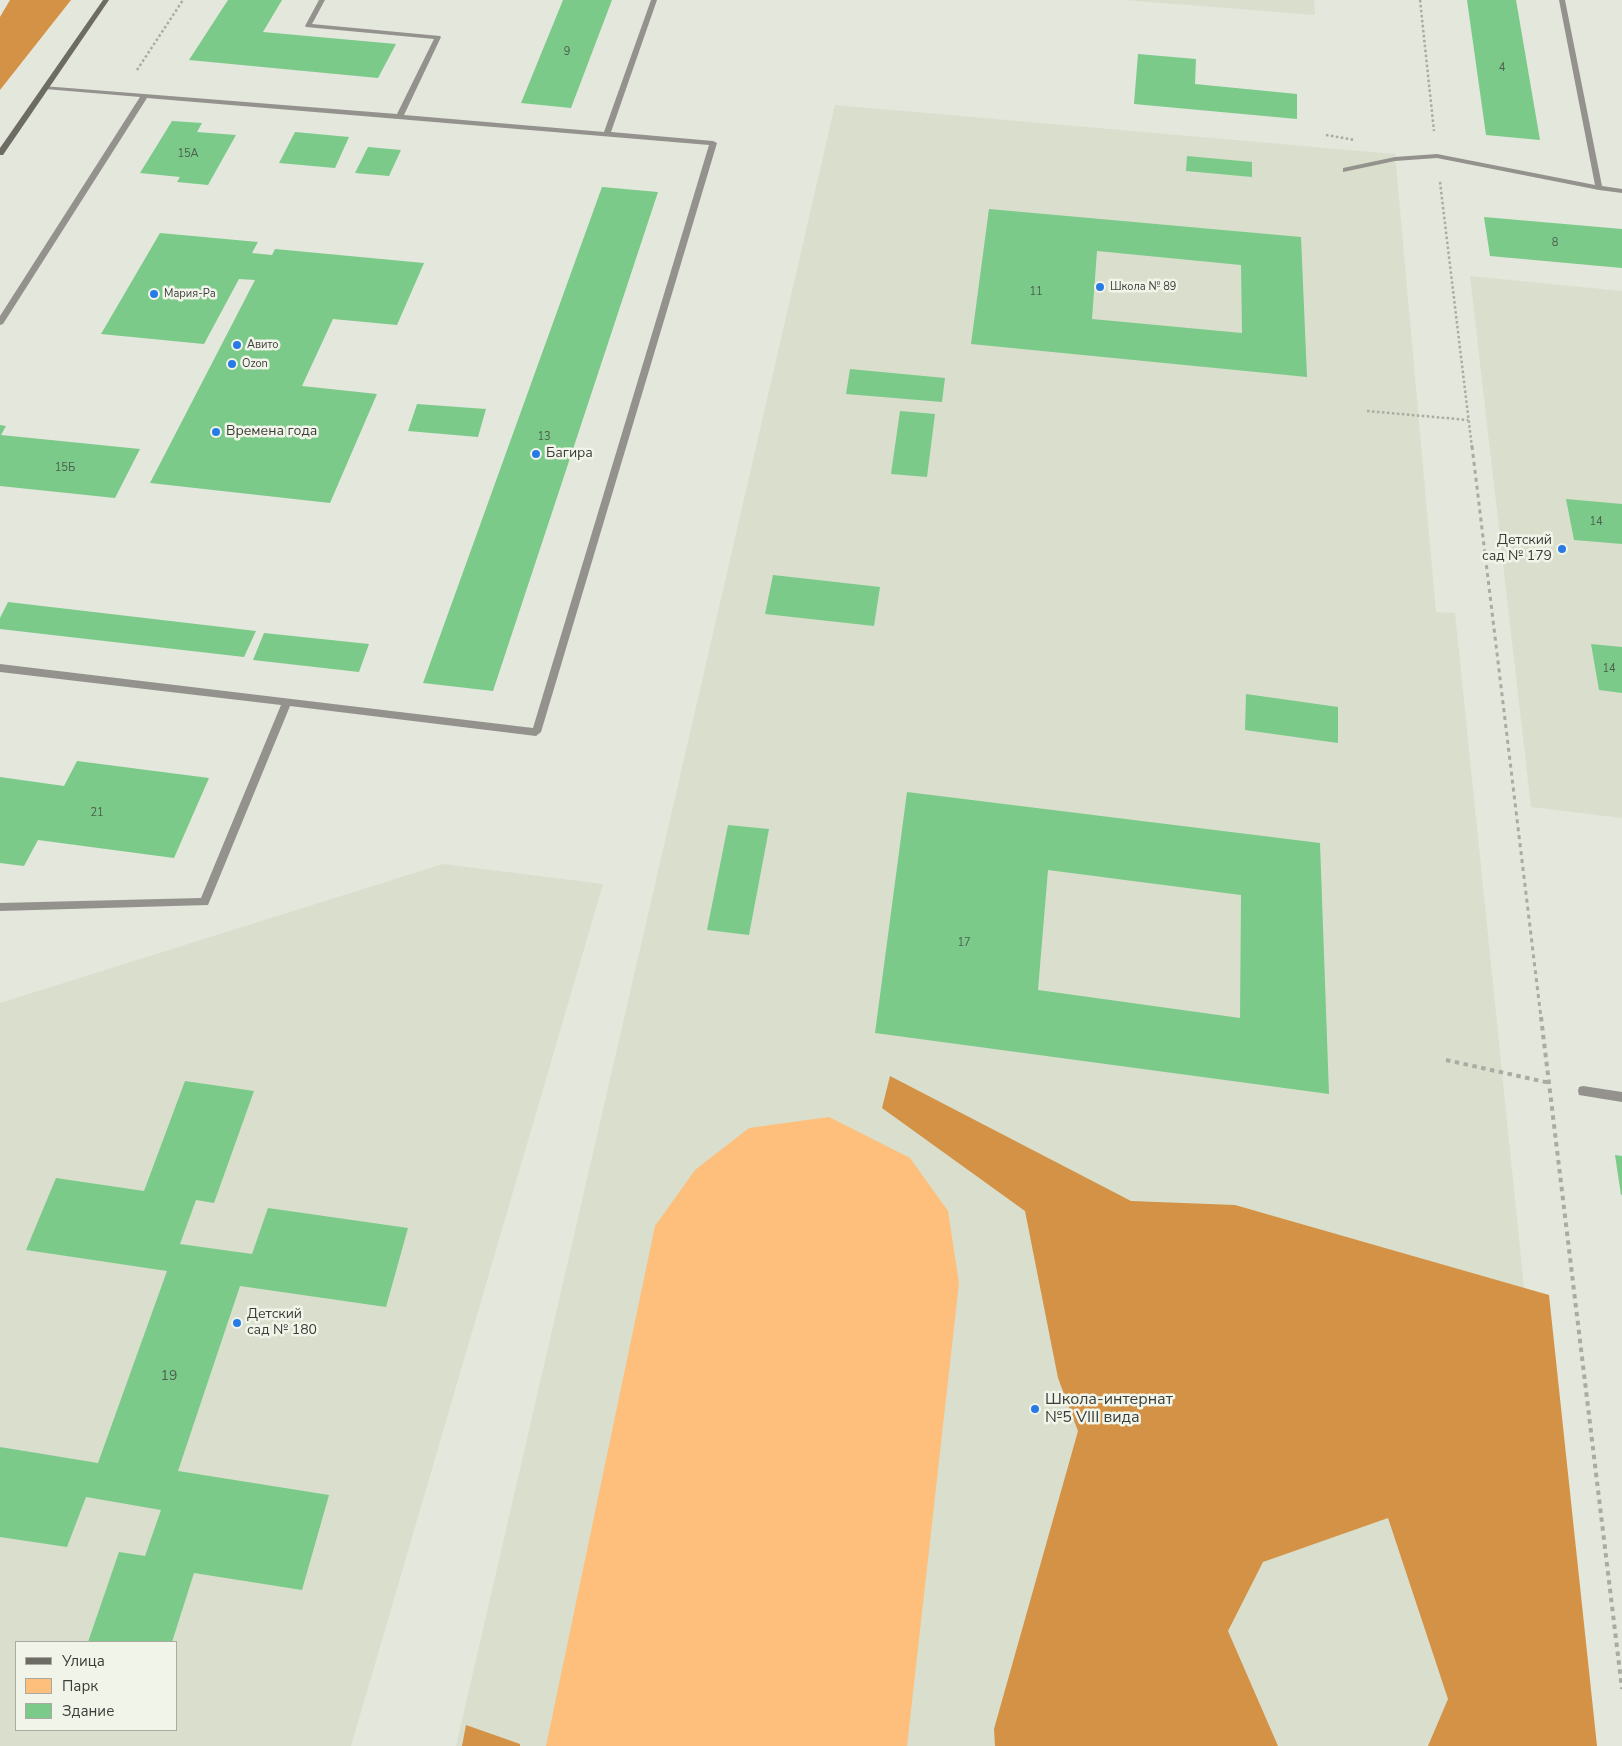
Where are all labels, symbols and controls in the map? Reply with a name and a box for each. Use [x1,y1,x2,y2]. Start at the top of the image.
house number: 9 [564,45,570,59]
house number: 4 [1499,61,1505,75]
house number: 15А [177,147,199,161]
house number: 8 [1552,236,1558,250]
place label: Школа № 89 [1110,280,1176,294]
marker: Школа № 89 [1094,281,1106,293]
house number: 11 [1029,285,1043,299]
place label: Мария-Ра [164,287,216,301]
marker: Мария-Ра [148,288,160,300]
place label: Авито [247,338,279,352]
marker: Авито [231,339,243,351]
place label: Ozon [242,357,268,371]
marker: Ozon [226,358,238,370]
place label: Времена года [226,424,317,440]
marker: Времена года [210,426,222,438]
house number: 13 [537,430,551,444]
place label: Багира [546,446,593,462]
marker: Багира [530,448,542,460]
house number: 15Б [55,461,75,475]
house number: 14 [1589,515,1603,529]
place label: Детский сад № 179 [1482,533,1552,566]
marker: Детский сад № 179 [1556,543,1568,555]
house number: 14 [1602,662,1616,676]
house number: 21 [90,806,104,820]
house number: 17 [957,936,971,950]
place label: Детский сад № 180 [247,1307,317,1340]
marker: Детский сад № 180 [231,1317,243,1329]
house number: 19 [161,1369,177,1385]
place label: Школа-интернат №5 VIII вида [1045,1390,1173,1428]
marker: Школа-интернат №5 VIII вида [1029,1403,1041,1415]
legend [15,1641,178,1731]
text: Улица [62,1651,105,1671]
text: Парк [62,1676,98,1696]
text: Здание [62,1701,114,1721]

